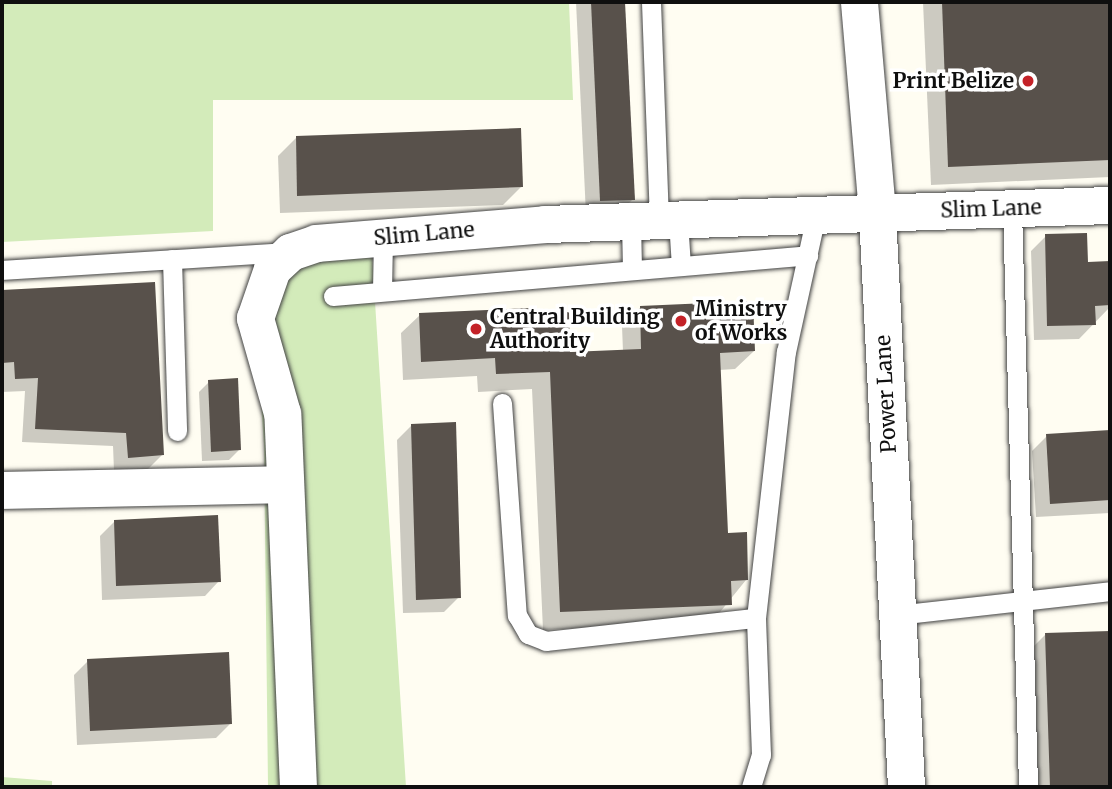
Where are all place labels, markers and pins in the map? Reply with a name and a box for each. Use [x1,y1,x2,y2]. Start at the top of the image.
place label: Print Belize [892,68,1014,94]
marker: Print Belize [1020,73,1036,89]
place label: Ministry of Works [695,296,787,346]
place label: Central Building Authority [490,304,660,354]
marker: Ministry of Works [673,313,689,329]
marker: Central Building Authority [468,321,484,337]

